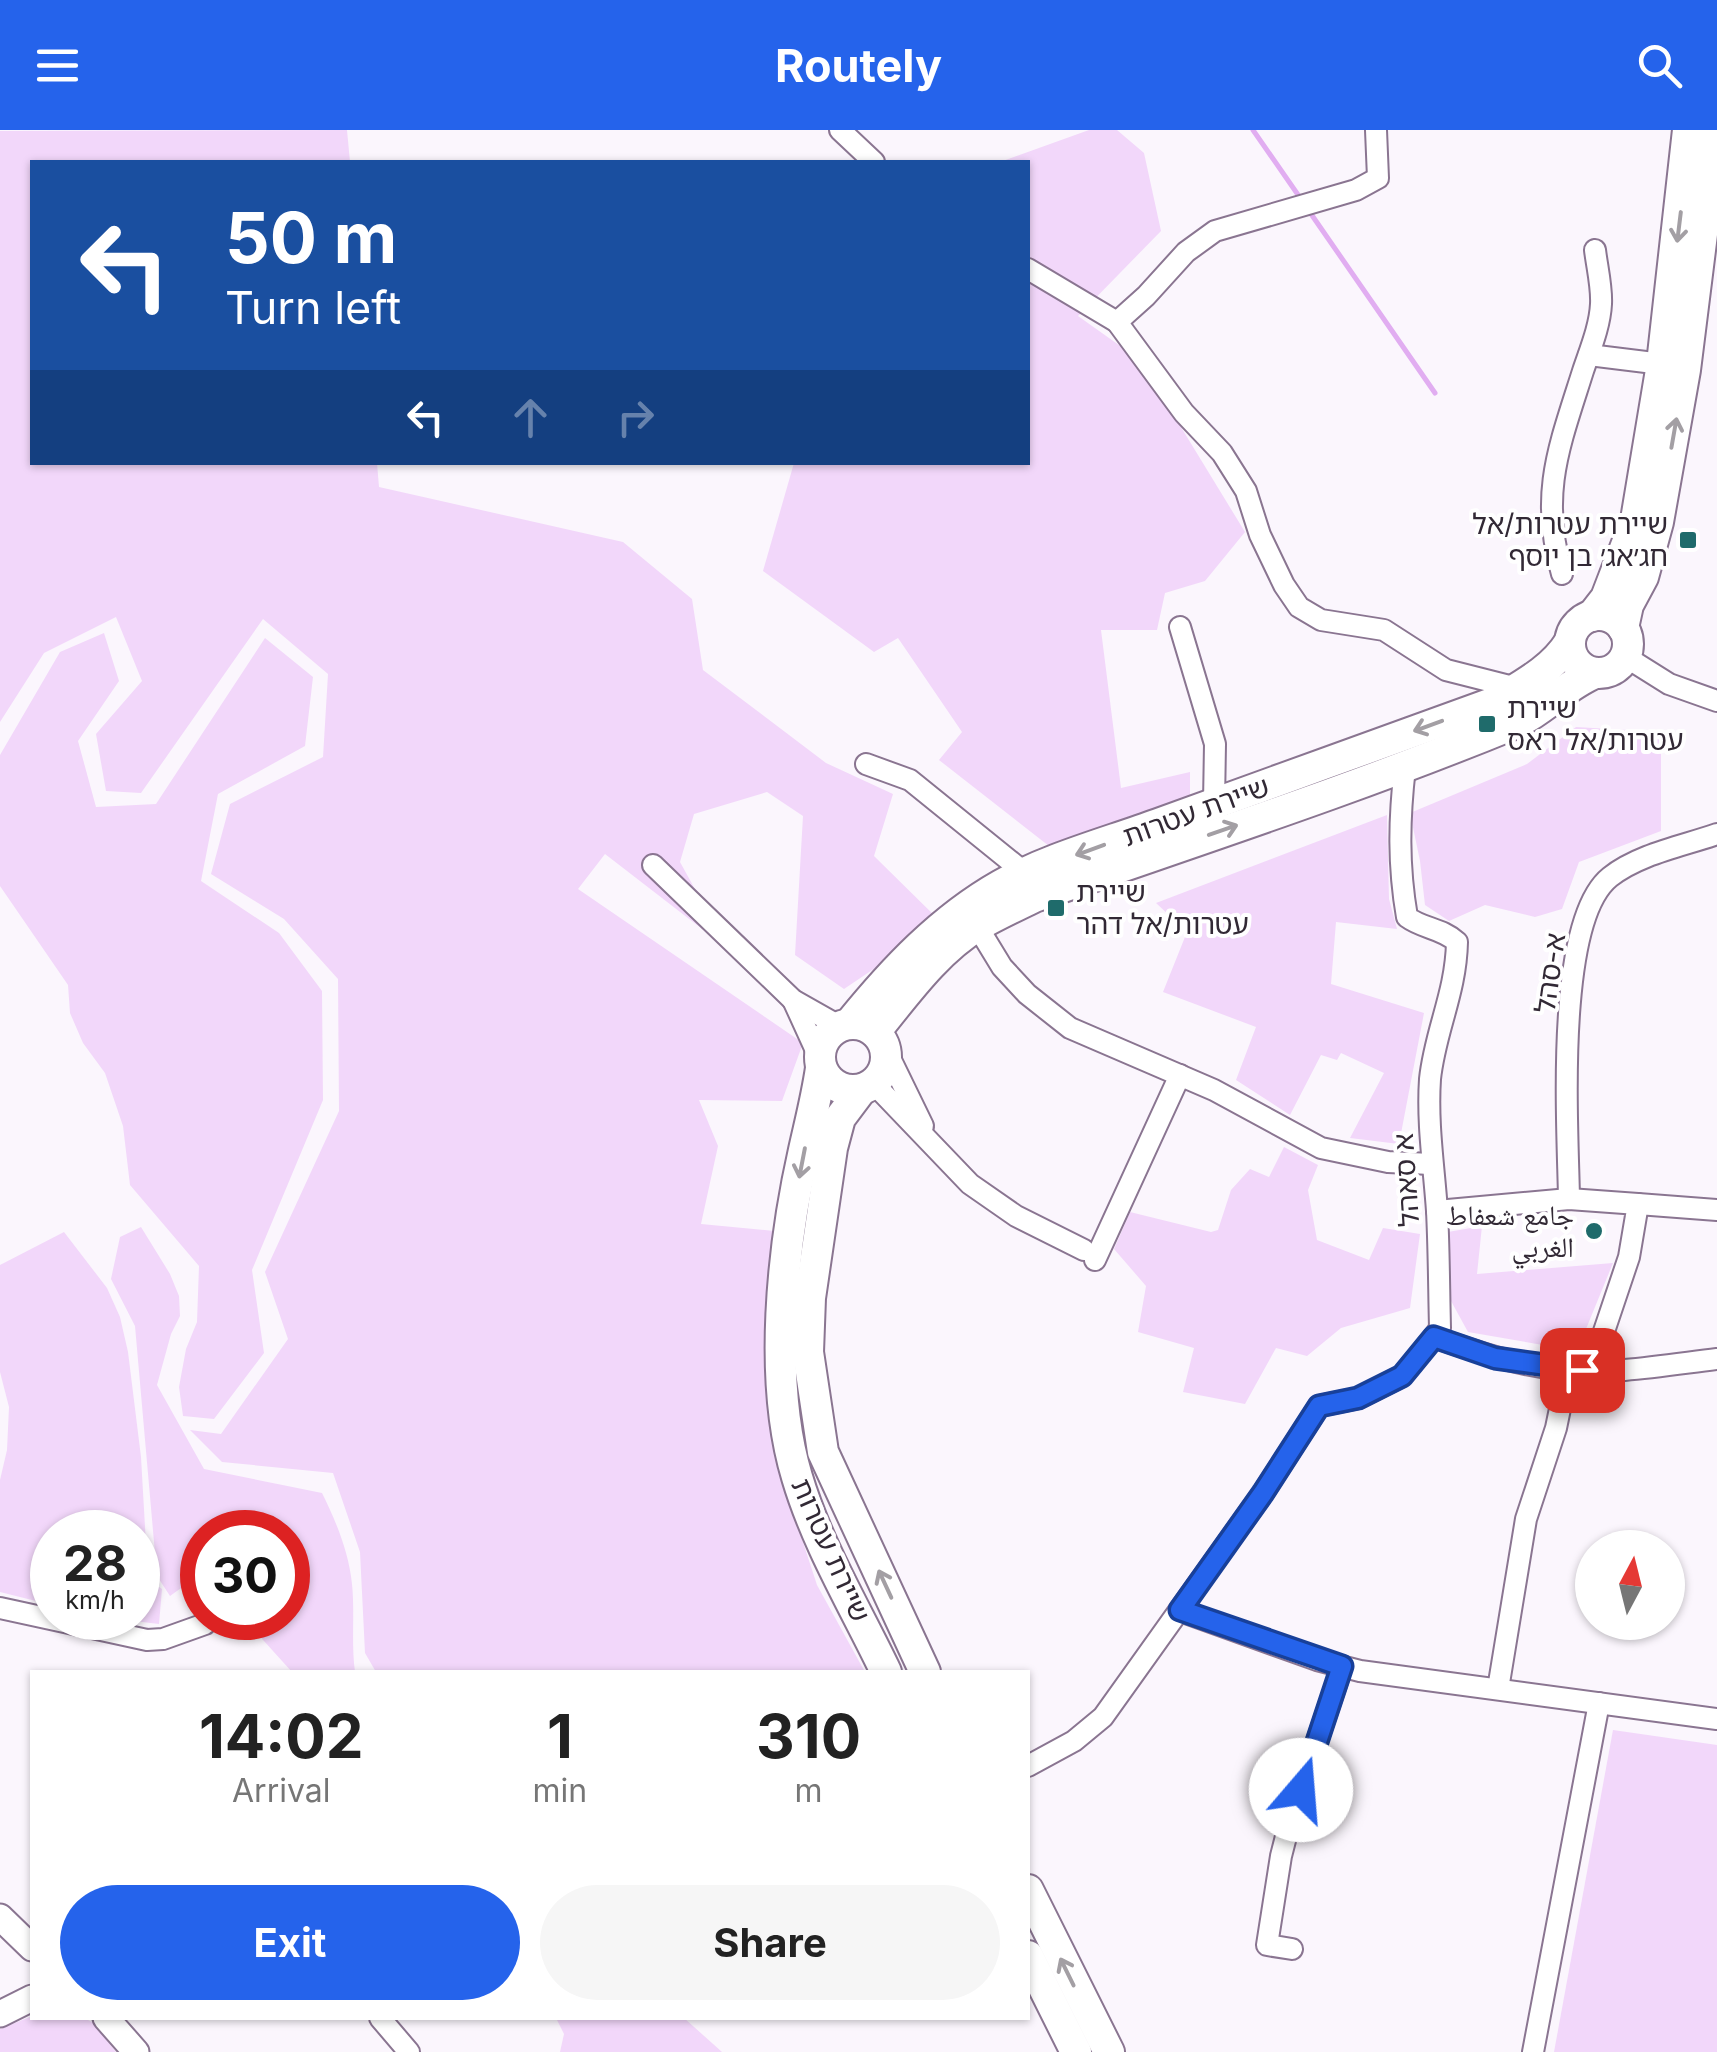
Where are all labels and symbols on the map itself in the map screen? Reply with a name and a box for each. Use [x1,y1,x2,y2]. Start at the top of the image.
one-way arrow [1669,210,1687,242]
one-way arrow [1665,417,1684,450]
place label: שיירת עטרות/אל חג׳אג׳ בן יוסף [1472,507,1668,573]
marker: שיירת עטרות/אל חג׳אג׳ בן יוסף [1677,529,1699,551]
place label: שיירת עטרות/אל ראס [1507,691,1684,757]
marker: שיירת עטרות/אל ראס [1476,713,1498,735]
one-way arrow [1413,718,1444,736]
street label: שיירת עטרות [1118,769,1274,853]
one-way arrow [1207,820,1239,838]
one-way arrow [1075,842,1105,860]
place label: שיירת עטרות/אל דהר [1076,875,1249,941]
marker: שיירת עטרות/אל דהר [1045,897,1067,919]
street label: א-סהל [1528,931,1572,1015]
street label: א סאהל [1386,1132,1426,1228]
one-way arrow [791,1147,810,1179]
place label: جامع شعفاط الغربي [1446,1198,1574,1270]
marker: جامع شعفاط الغربي [1583,1220,1605,1242]
pin [1540,1328,1625,1413]
street label: שיירת עטרות [784,1473,878,1627]
speed limit sign: 30 [180,1510,310,1640]
north arrow [1575,1530,1685,1640]
one-way arrow [874,1570,893,1600]
position arrow [1249,1738,1353,1842]
one-way arrow [1057,1957,1076,1987]

